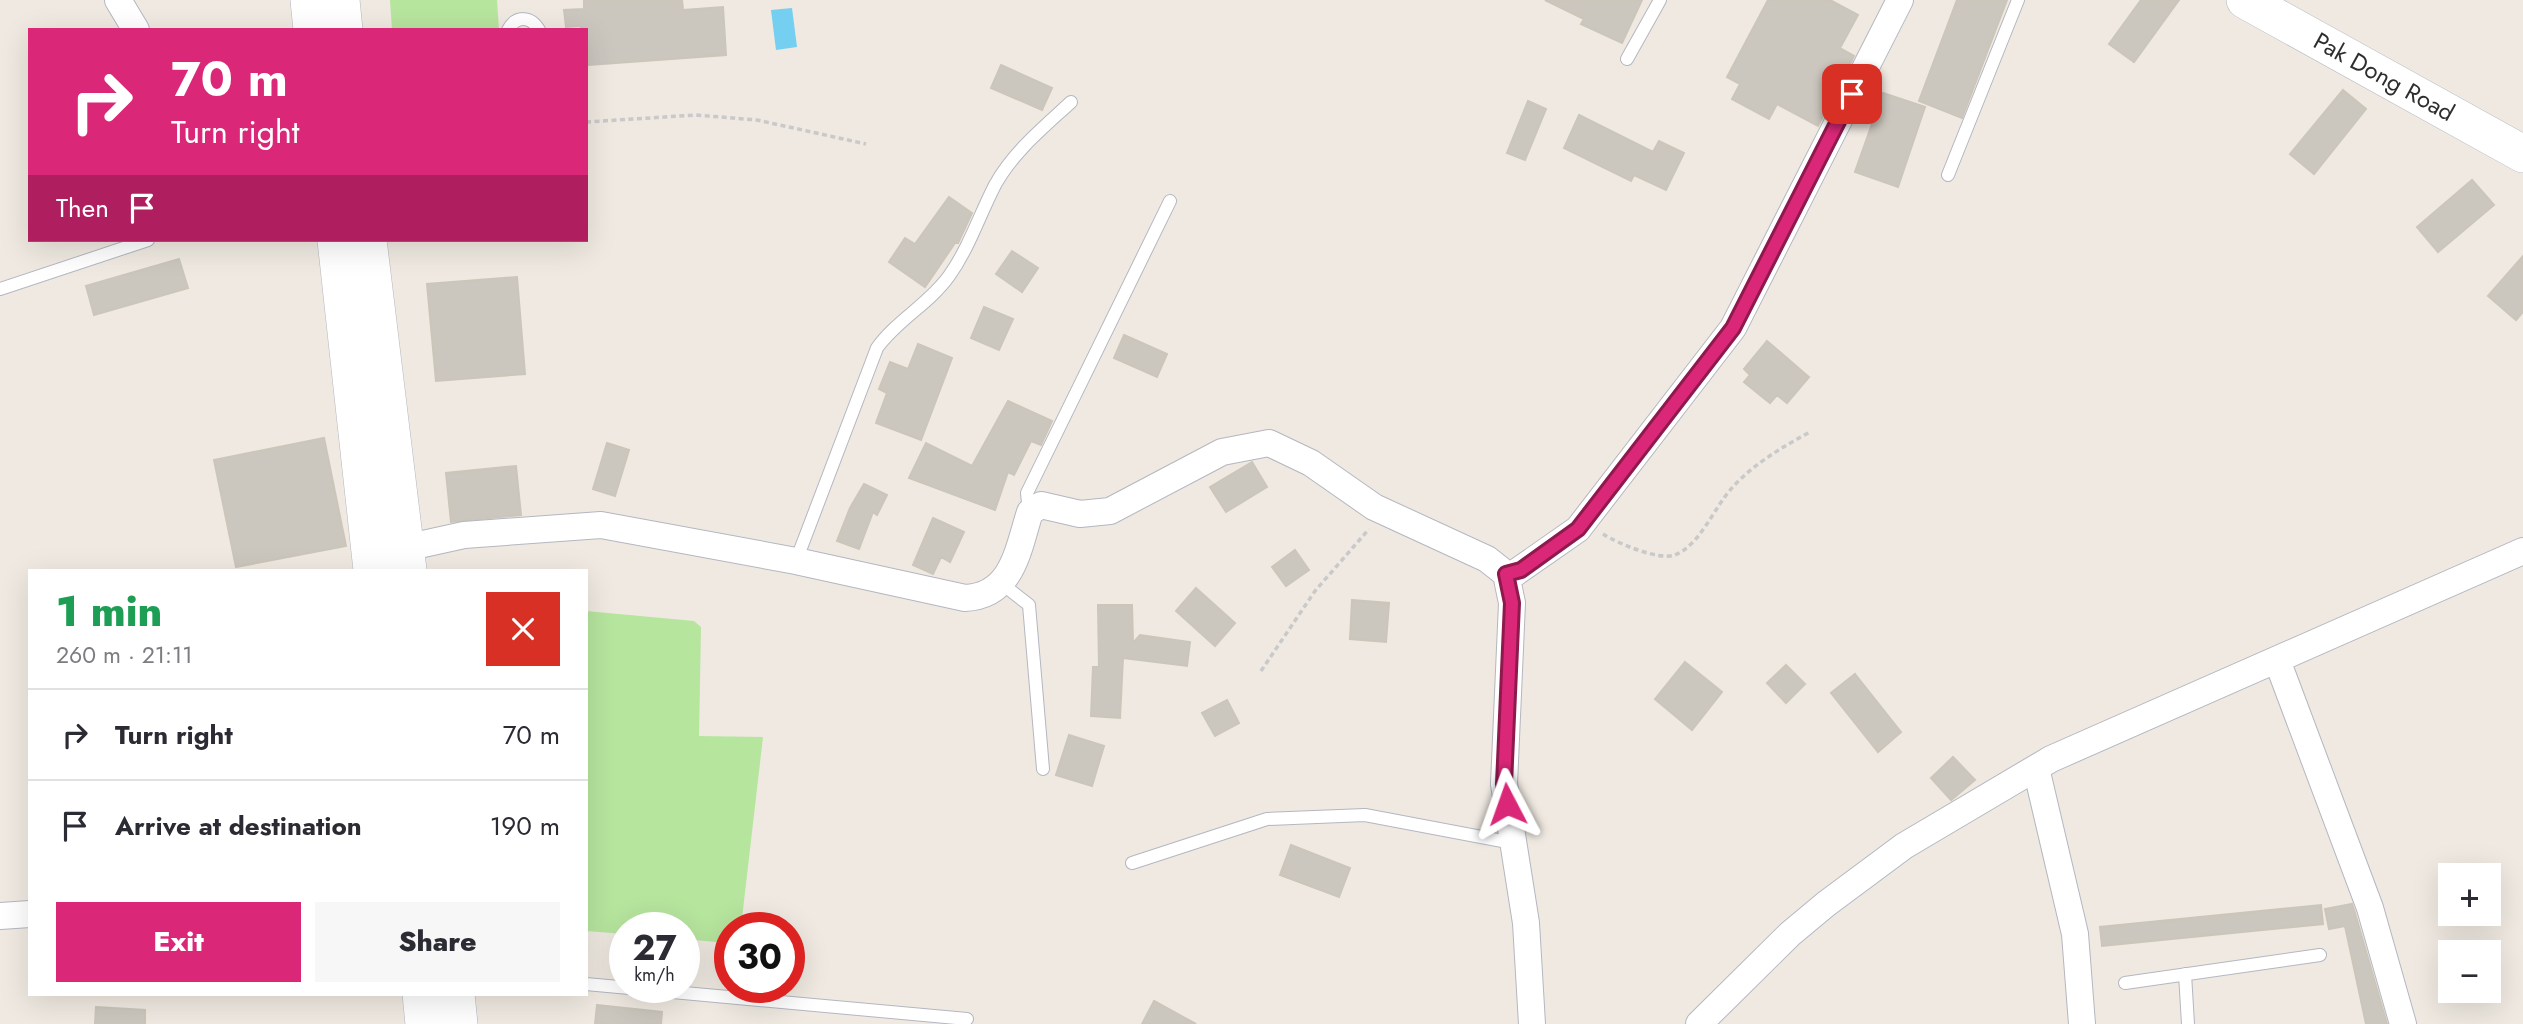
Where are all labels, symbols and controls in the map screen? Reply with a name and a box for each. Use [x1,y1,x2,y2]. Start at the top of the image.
street label: Pak Dong Road [2307,23,2461,130]
text: 70 m [171,44,288,114]
icon: right [56,56,147,147]
pin [1822,64,1882,124]
icon: arrive [1833,75,1871,113]
text: Turn right [171,109,300,155]
text: Then [56,189,109,227]
icon: arrive [123,189,161,227]
text: 1 min [56,581,162,642]
button: close [486,592,560,666]
text: 260 m · 21:11 [56,638,193,672]
icon: right [56,716,94,754]
text: Turn right [115,716,233,754]
text: 70 m [503,716,560,754]
position arrow [1470,767,1544,841]
icon: arrive [56,807,94,845]
text: Arrive at destination [115,807,362,845]
text: 190 m [490,807,560,845]
map controls [2438,863,2501,1003]
button: + [2438,863,2501,926]
button: Exit [56,902,301,982]
button: Share [315,902,560,982]
speed limit sign: 30 [714,912,805,1003]
text: 27 [632,923,677,973]
button: − [2438,940,2501,1003]
text: km/h [634,962,675,988]

